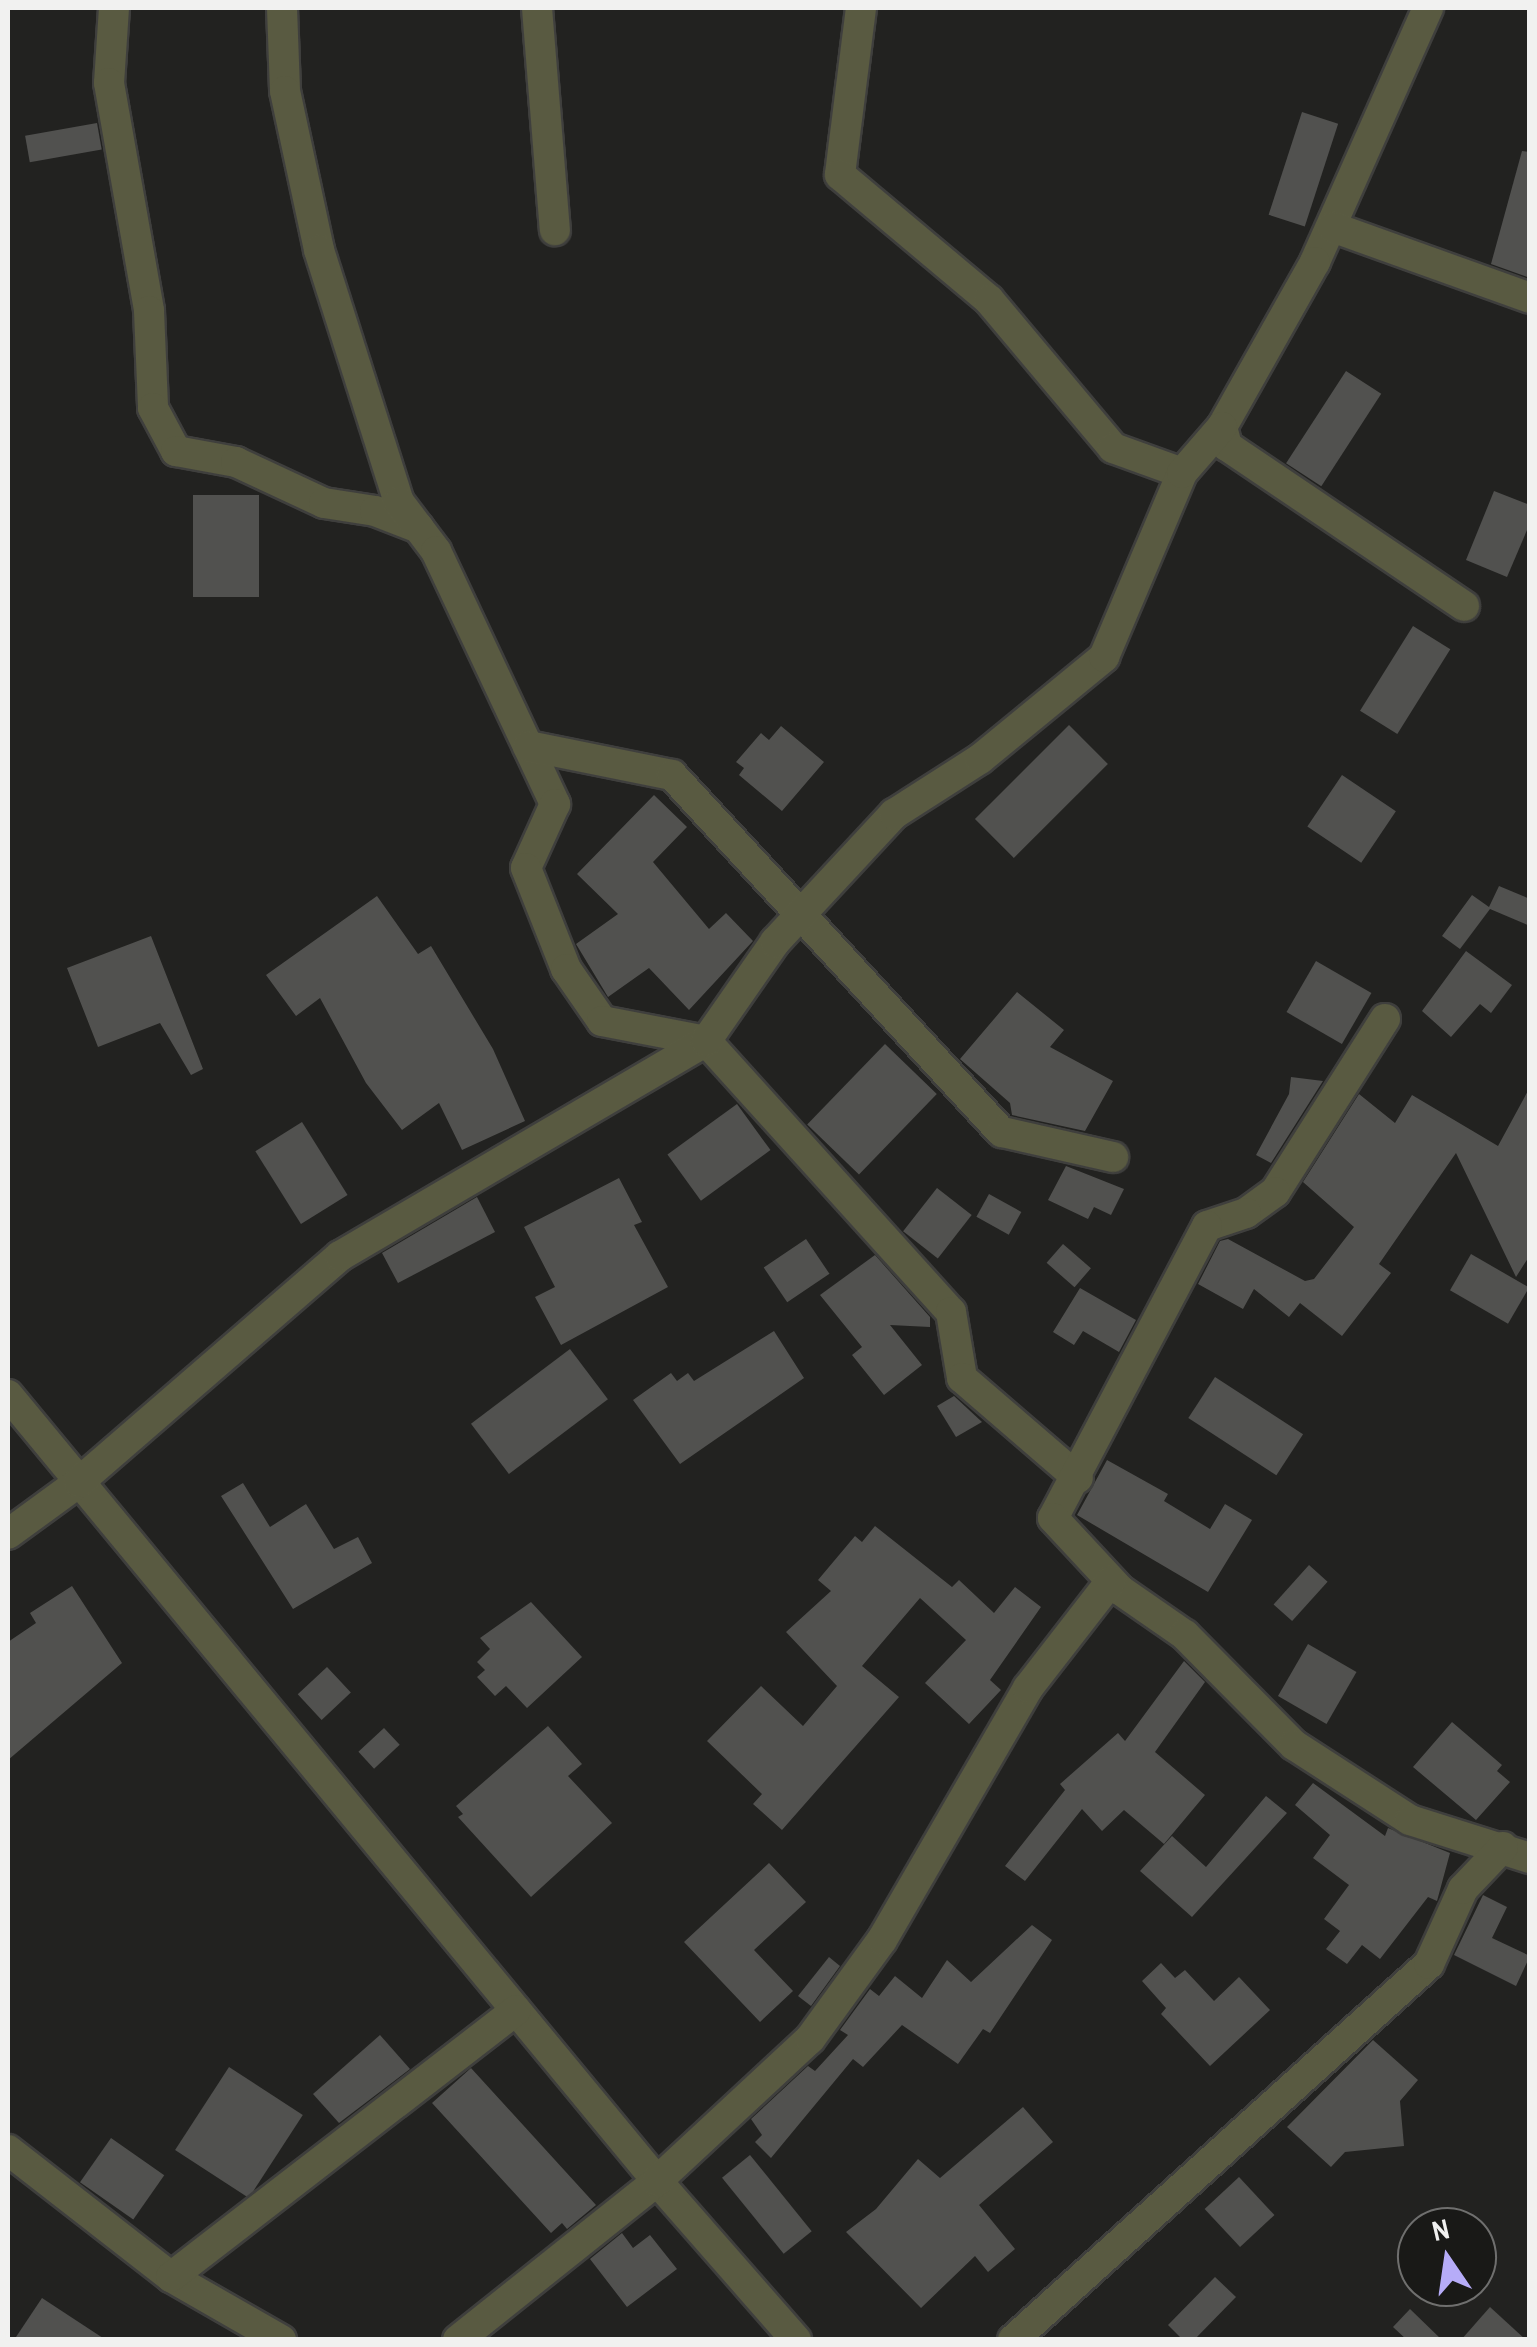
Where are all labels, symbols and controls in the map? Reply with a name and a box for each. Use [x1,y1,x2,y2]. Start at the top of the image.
north arrow [1397,2207,1497,2307]
text: N [1428,2209,1453,2250]

